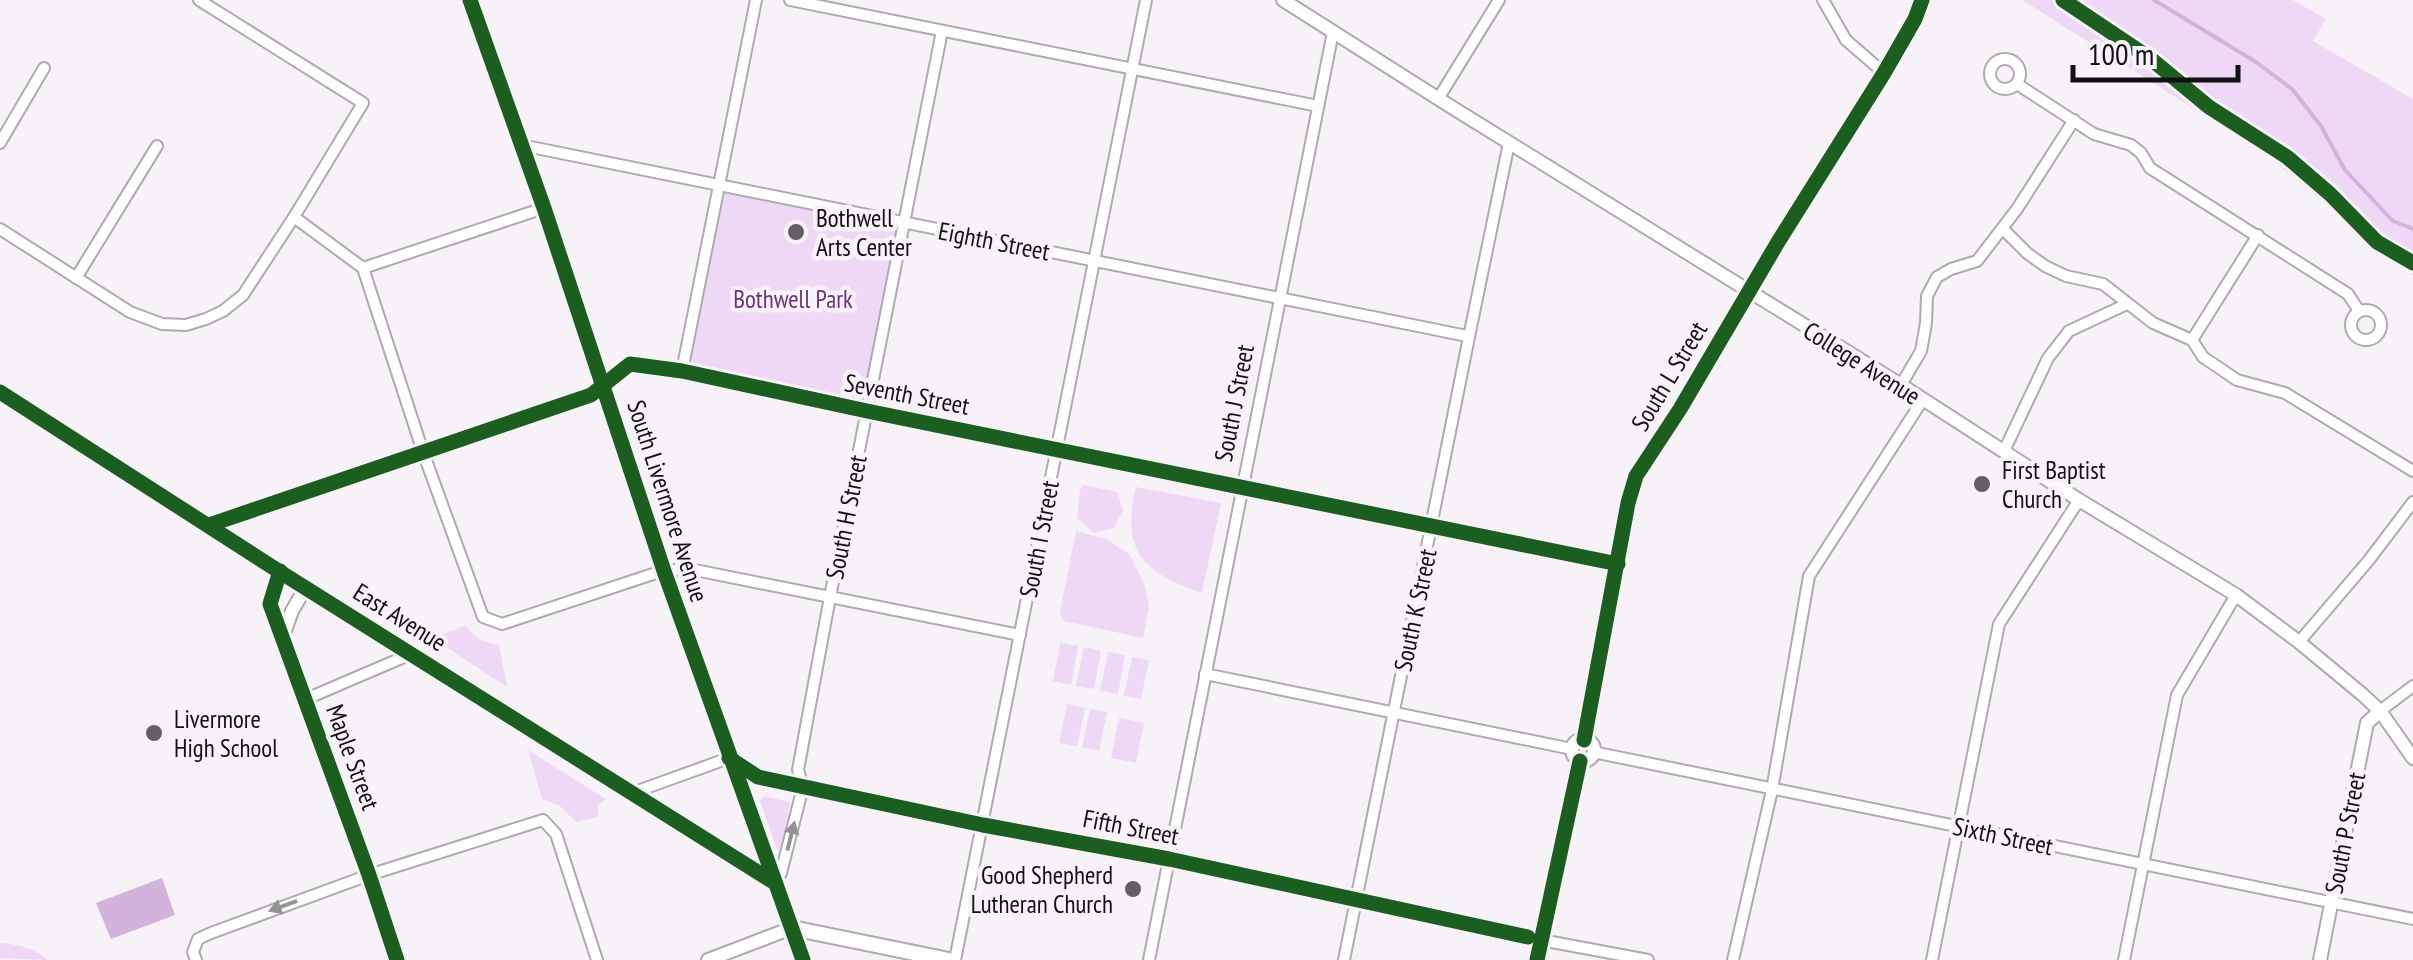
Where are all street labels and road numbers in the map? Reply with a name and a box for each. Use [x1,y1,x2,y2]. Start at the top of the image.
street label: Eighth Street [936,215,1053,267]
street label: College Avenue [1797,314,1927,412]
street label: South L Street [1624,315,1714,437]
street label: South J Street [1207,342,1261,464]
street label: Seventh Street [842,366,972,422]
street label: South Livermore Avenue [620,396,716,606]
street label: South H Street [818,452,874,582]
street label: South I Street [1012,478,1066,600]
street label: South K Street [1386,546,1444,674]
street label: East Avenue [347,576,453,658]
street label: Maple Street [319,700,387,814]
street label: South P Street [2318,769,2372,896]
street label: Fifth Street [1080,802,1182,852]
street label: Sixth Street [1950,810,2056,862]

